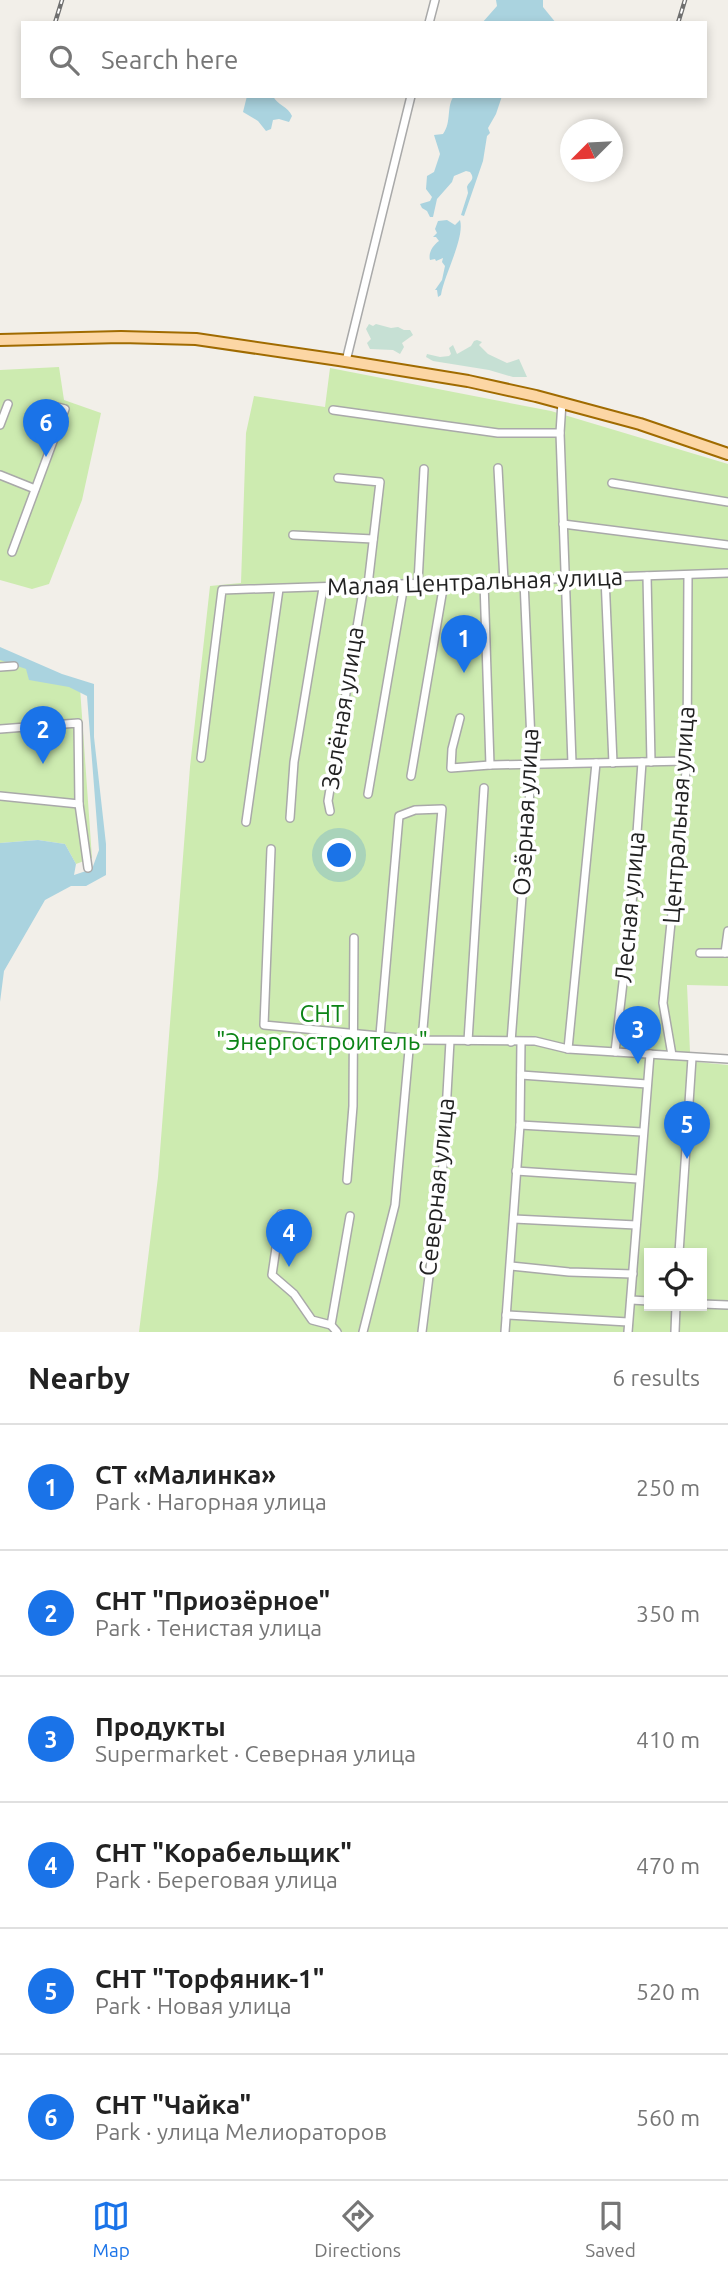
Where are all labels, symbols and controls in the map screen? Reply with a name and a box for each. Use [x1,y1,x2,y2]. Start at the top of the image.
search box [21,21,707,98]
icon: search [45,41,83,79]
text: Search here [101,45,238,74]
north arrow [560,119,623,182]
pin: 6 [23,399,69,457]
street label: Малая Центральная улица [327,563,623,600]
pin: 1 [441,615,487,673]
street label: Зелёная улица [316,625,369,791]
street label: Центральная улица [657,705,700,925]
pin: 2 [20,706,66,764]
street label: Озёрная улица [508,727,543,896]
street label: Лесная улица [609,830,650,984]
your location [322,838,356,872]
park label: СНТ "Энергостроитель" [216,1000,428,1055]
pin: 3 [615,1006,661,1064]
street label: Северная улица [414,1097,459,1277]
pin: 5 [664,1101,710,1159]
pin: 4 [266,1209,312,1267]
map controls [644,1248,707,1311]
button: locate [644,1248,707,1311]
text: Nearby [28,1361,130,1395]
text: 6 results [612,1365,700,1390]
text: CТ «Малинка» [95,1460,276,1489]
text: 1 [45,1475,57,1500]
text: 250 m [636,1475,700,1500]
text: Park · Нагорная улица [95,1489,327,1514]
text: СНТ "Приозёрное" [95,1586,330,1615]
text: 2 [45,1601,57,1626]
text: 350 m [636,1601,700,1626]
text: Park · Тенистая улица [95,1615,322,1640]
text: Продукты [95,1712,226,1741]
text: 3 [45,1727,57,1752]
text: 410 m [636,1727,700,1752]
text: Supermarket · Северная улица [95,1741,416,1766]
text: СНТ "Корабельщик" [95,1838,352,1867]
text: 4 [45,1853,57,1878]
text: 470 m [636,1853,700,1878]
text: Park · Береговая улица [95,1867,338,1892]
text: СНТ "Торфяник-1" [95,1964,324,1993]
text: 5 [45,1979,57,2004]
text: 520 m [636,1979,700,2004]
text: Park · Новая улица [95,1993,292,2018]
text: СНТ "Чайка" [95,2090,251,2119]
text: 6 [45,2105,57,2130]
text: 560 m [636,2105,700,2130]
text: Park · улица Мелиораторов [95,2119,387,2144]
tab: Map [92,2197,130,2261]
tab: Directions [314,2197,401,2261]
tab: Saved [585,2197,636,2261]

